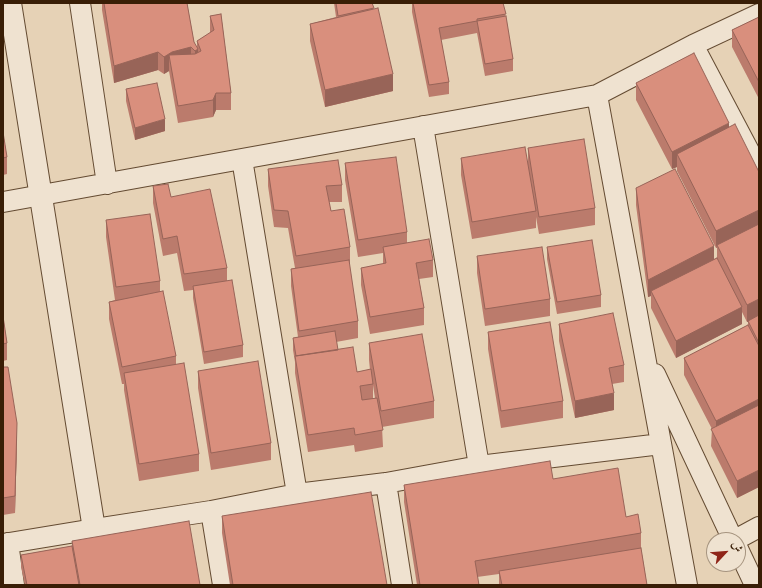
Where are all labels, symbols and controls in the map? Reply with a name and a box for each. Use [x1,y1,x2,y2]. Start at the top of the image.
north arrow [706,532,746,572]
text: ش [729,540,744,554]

